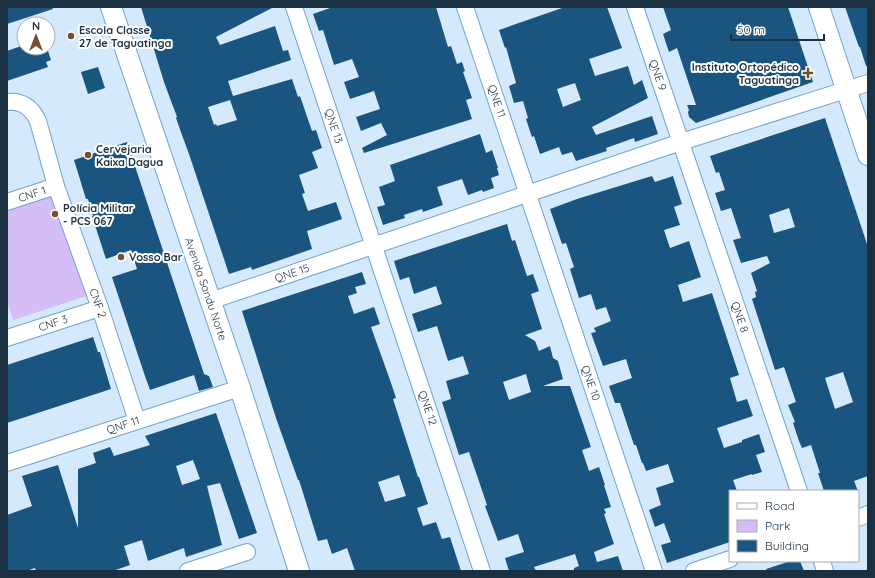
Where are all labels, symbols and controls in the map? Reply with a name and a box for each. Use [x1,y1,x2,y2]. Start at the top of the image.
north arrow [16,16,56,56]
scale bar [731,16,824,42]
text: N [32,19,40,33]
text: 50 m [737,22,765,37]
place label: Escola Classe 27 de Taguatinga [79,23,171,50]
marker: Escola Classe 27 de Taguatinga [66,31,76,41]
street label: QNE 9 [646,58,670,92]
place label: Instituto Ortopédico Taguatinga [692,60,799,87]
marker: Instituto Ortopédico Taguatinga [802,67,814,79]
street label: QNE 11 [485,83,509,119]
street label: QNE 13 [322,107,346,145]
place label: Cervejaria Kaixa Dagua [96,142,163,169]
marker: Cervejaria Kaixa Dagua [83,150,93,160]
street label: CNF 1 [16,183,48,205]
place label: Polícia Militar - PCS 067 [63,201,134,228]
marker: Polícia Militar - PCS 067 [50,209,60,219]
street label: Avenida Sandu Norte [182,236,230,342]
place label: Vosso Bar [129,250,183,264]
marker: Vosso Bar [116,252,126,262]
street label: QNE 15 [273,261,311,285]
street label: CNF 2 [86,286,110,320]
street label: QNE 8 [728,300,752,334]
street label: CNF 3 [36,312,70,334]
street label: QNE 10 [578,364,604,402]
street label: QNE 12 [416,389,440,427]
street label: QNF 11 [105,413,141,437]
legend [729,490,859,562]
text: Road [765,498,795,513]
text: Park [765,518,790,533]
text: Building [765,538,809,553]

